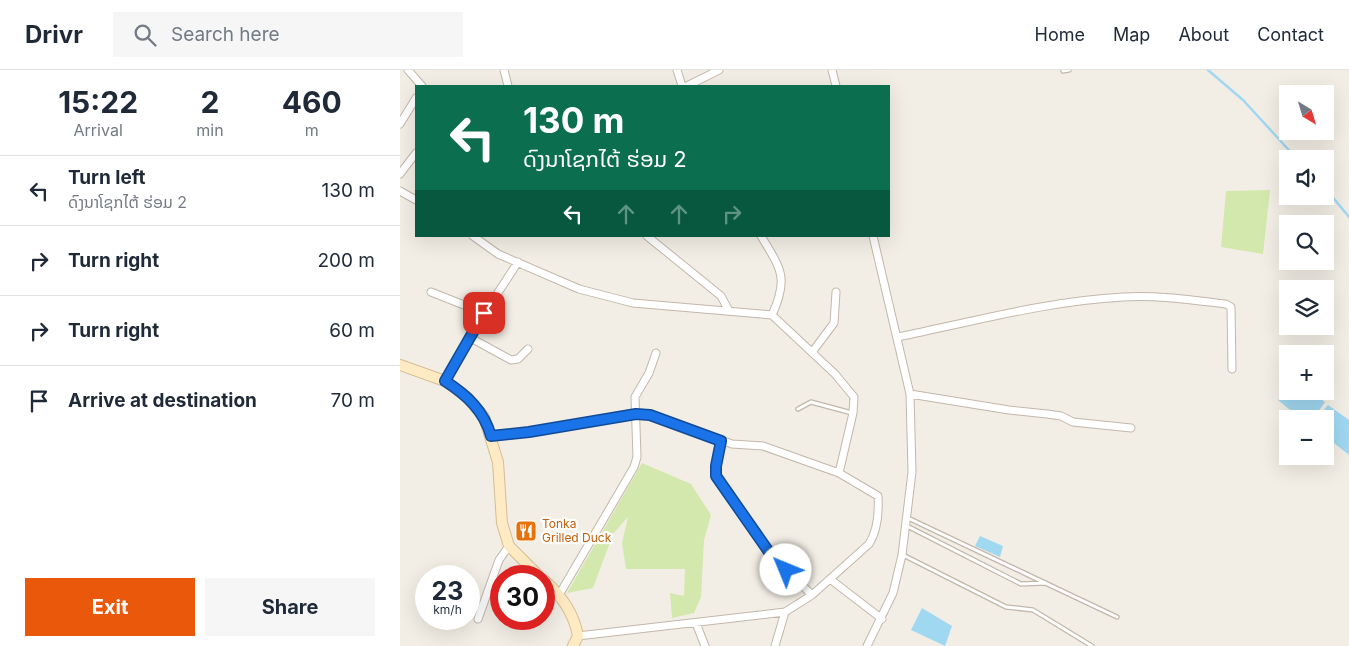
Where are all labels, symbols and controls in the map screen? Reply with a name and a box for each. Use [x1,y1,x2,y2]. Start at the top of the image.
search box [113,12,463,57]
text: Drivr [25,20,83,49]
icon: search [131,21,159,49]
text: Search here [171,23,280,46]
text: Home [1035,24,1085,45]
text: Map [1113,24,1150,45]
text: About [1178,24,1229,45]
text: Contact [1257,24,1324,45]
text: 15:22 [58,84,138,120]
text: 2 [200,84,219,120]
text: 460 [282,84,342,120]
north arrow [1279,85,1334,140]
map controls [1279,85,1334,465]
text: 130 m [523,99,625,141]
icon: left [440,105,505,170]
text: Arrival [74,120,123,140]
text: min [196,120,224,140]
text: m [305,120,319,140]
text: ດົງນາໂຊກໄຕ້ ຮ່ອມ 2 [523,146,687,172]
button: sound [1279,150,1334,205]
text: Turn left [68,166,146,189]
icon: left [25,177,53,205]
text: 130 m [322,179,375,202]
text: ດົງນາໂຊກໄຕ້ ຮ່ອມ 2 [68,192,187,212]
icon: left [559,200,587,228]
icon: ahead [612,200,640,228]
icon: ahead [665,200,693,228]
icon: right [718,200,746,228]
button: search [1279,215,1334,270]
icon: right [25,247,53,275]
text: Turn right [68,249,159,272]
text: 200 m [317,249,375,272]
button: layers [1279,280,1334,335]
pin [463,292,505,334]
icon: arrive [470,299,498,327]
icon: right [25,317,53,345]
text: Turn right [68,319,159,342]
text: 60 m [329,319,375,342]
button: + [1279,345,1334,400]
icon: arrive [25,387,53,415]
text: Arrive at destination [68,389,257,412]
text: 70 m [331,389,375,412]
button: − [1279,410,1334,465]
place label: Tonka Grilled Duck [542,516,612,545]
restaurant icon: Tonka Grilled Duck [514,519,538,543]
position arrow [759,543,811,595]
speed limit sign: 30 [490,565,555,630]
text: 23 [432,576,463,606]
button: Exit [25,578,195,636]
button: Share [205,578,375,636]
text: km/h [433,602,462,617]

